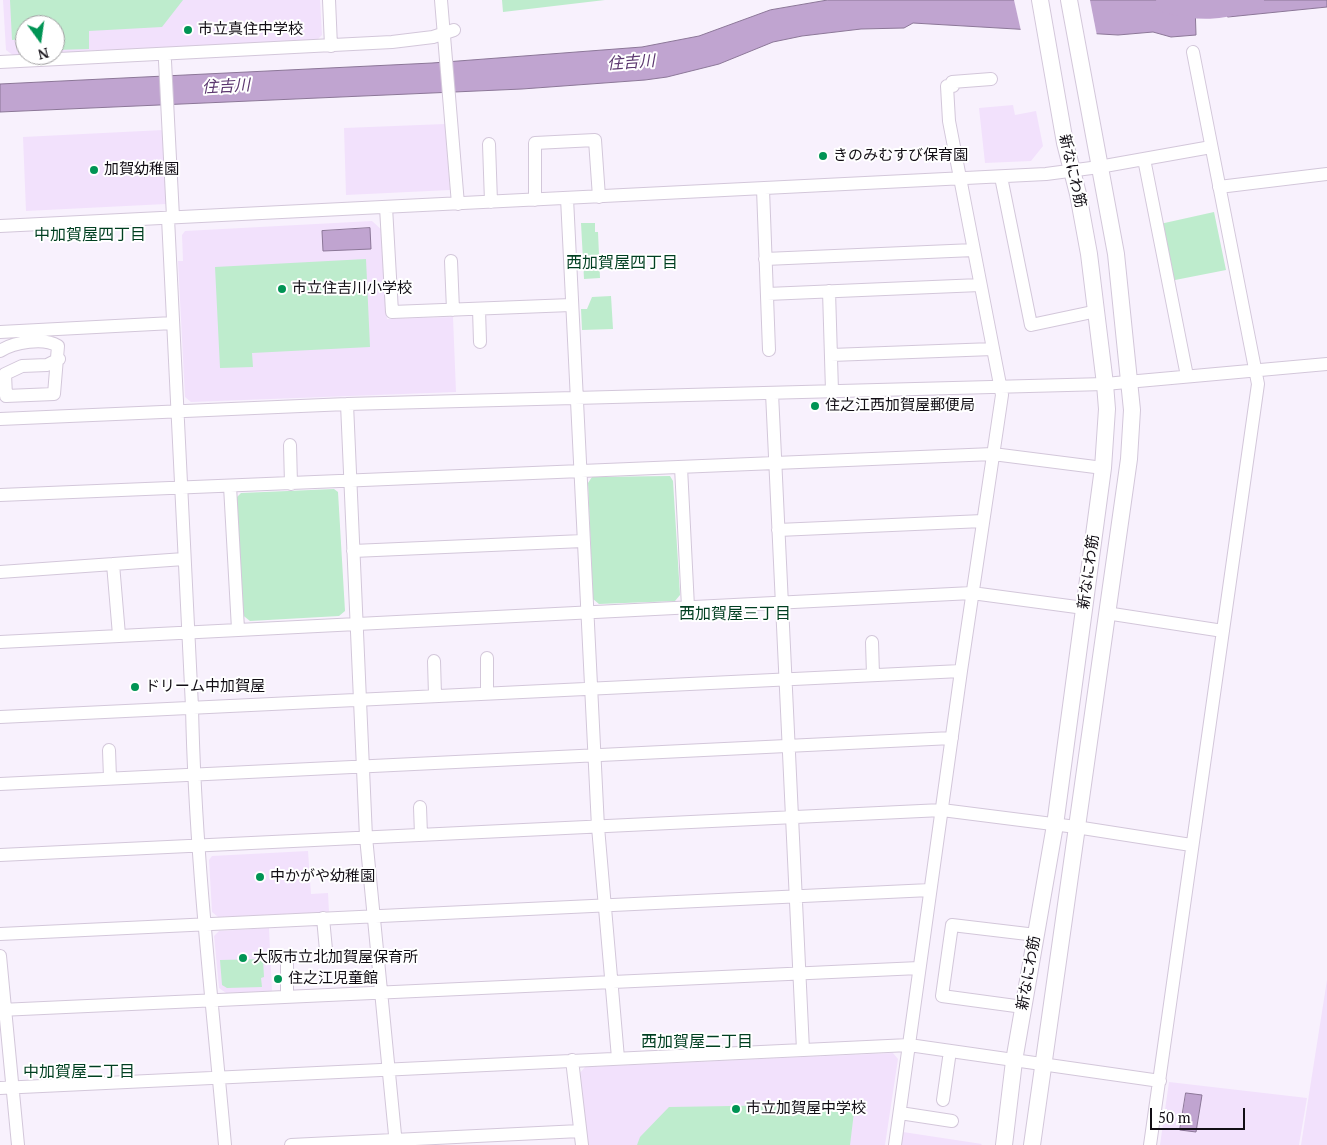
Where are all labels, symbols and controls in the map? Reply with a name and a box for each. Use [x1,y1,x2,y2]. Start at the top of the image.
north arrow [15,15,65,65]
place label: 市立真住中学校 [198,21,303,39]
marker: 市立真住中学校 [182,24,194,36]
text: N [36,44,51,65]
water label: 住吉川 [606,52,656,74]
water label: 住吉川 [202,76,250,98]
street label: 新なにわ筋 [1055,132,1089,210]
place label: きのみむすび保育園 [833,147,968,165]
marker: きのみむすび保育園 [817,150,829,162]
place label: 加賀幼稚園 [104,161,179,179]
marker: 加賀幼稚園 [88,164,100,176]
district label: 中加賀屋四丁目 [34,225,146,245]
district label: 西加賀屋四丁目 [566,253,678,273]
place label: 市立住吉川小学校 [292,280,412,298]
marker: 市立住吉川小学校 [276,283,288,295]
place label: 住之江西加賀屋郵便局 [825,397,975,415]
marker: 住之江西加賀屋郵便局 [809,400,821,412]
street label: 新なにわ筋 [1075,534,1103,610]
district label: 西加賀屋三丁目 [679,604,791,624]
place label: ドリーム中加賀屋 [145,678,265,696]
marker: ドリーム中加賀屋 [129,681,141,693]
place label: 中かがや幼稚園 [270,868,375,886]
marker: 中かがや幼稚園 [254,871,266,883]
street label: 新なにわ筋 [1014,935,1044,1011]
place label: 大阪市立北加賀屋保育所 [253,949,418,967]
marker: 大阪市立北加賀屋保育所 [237,952,249,964]
place label: 住之江児童館 [288,970,378,988]
marker: 住之江児童館 [272,973,284,985]
district label: 西加賀屋二丁目 [641,1032,753,1052]
district label: 中加賀屋二丁目 [23,1062,135,1082]
scale bar [1152,1098,1247,1130]
place label: 市立加賀屋中学校 [746,1100,866,1118]
marker: 市立加賀屋中学校 [730,1103,742,1115]
text: 50 m [1158,1107,1191,1127]

